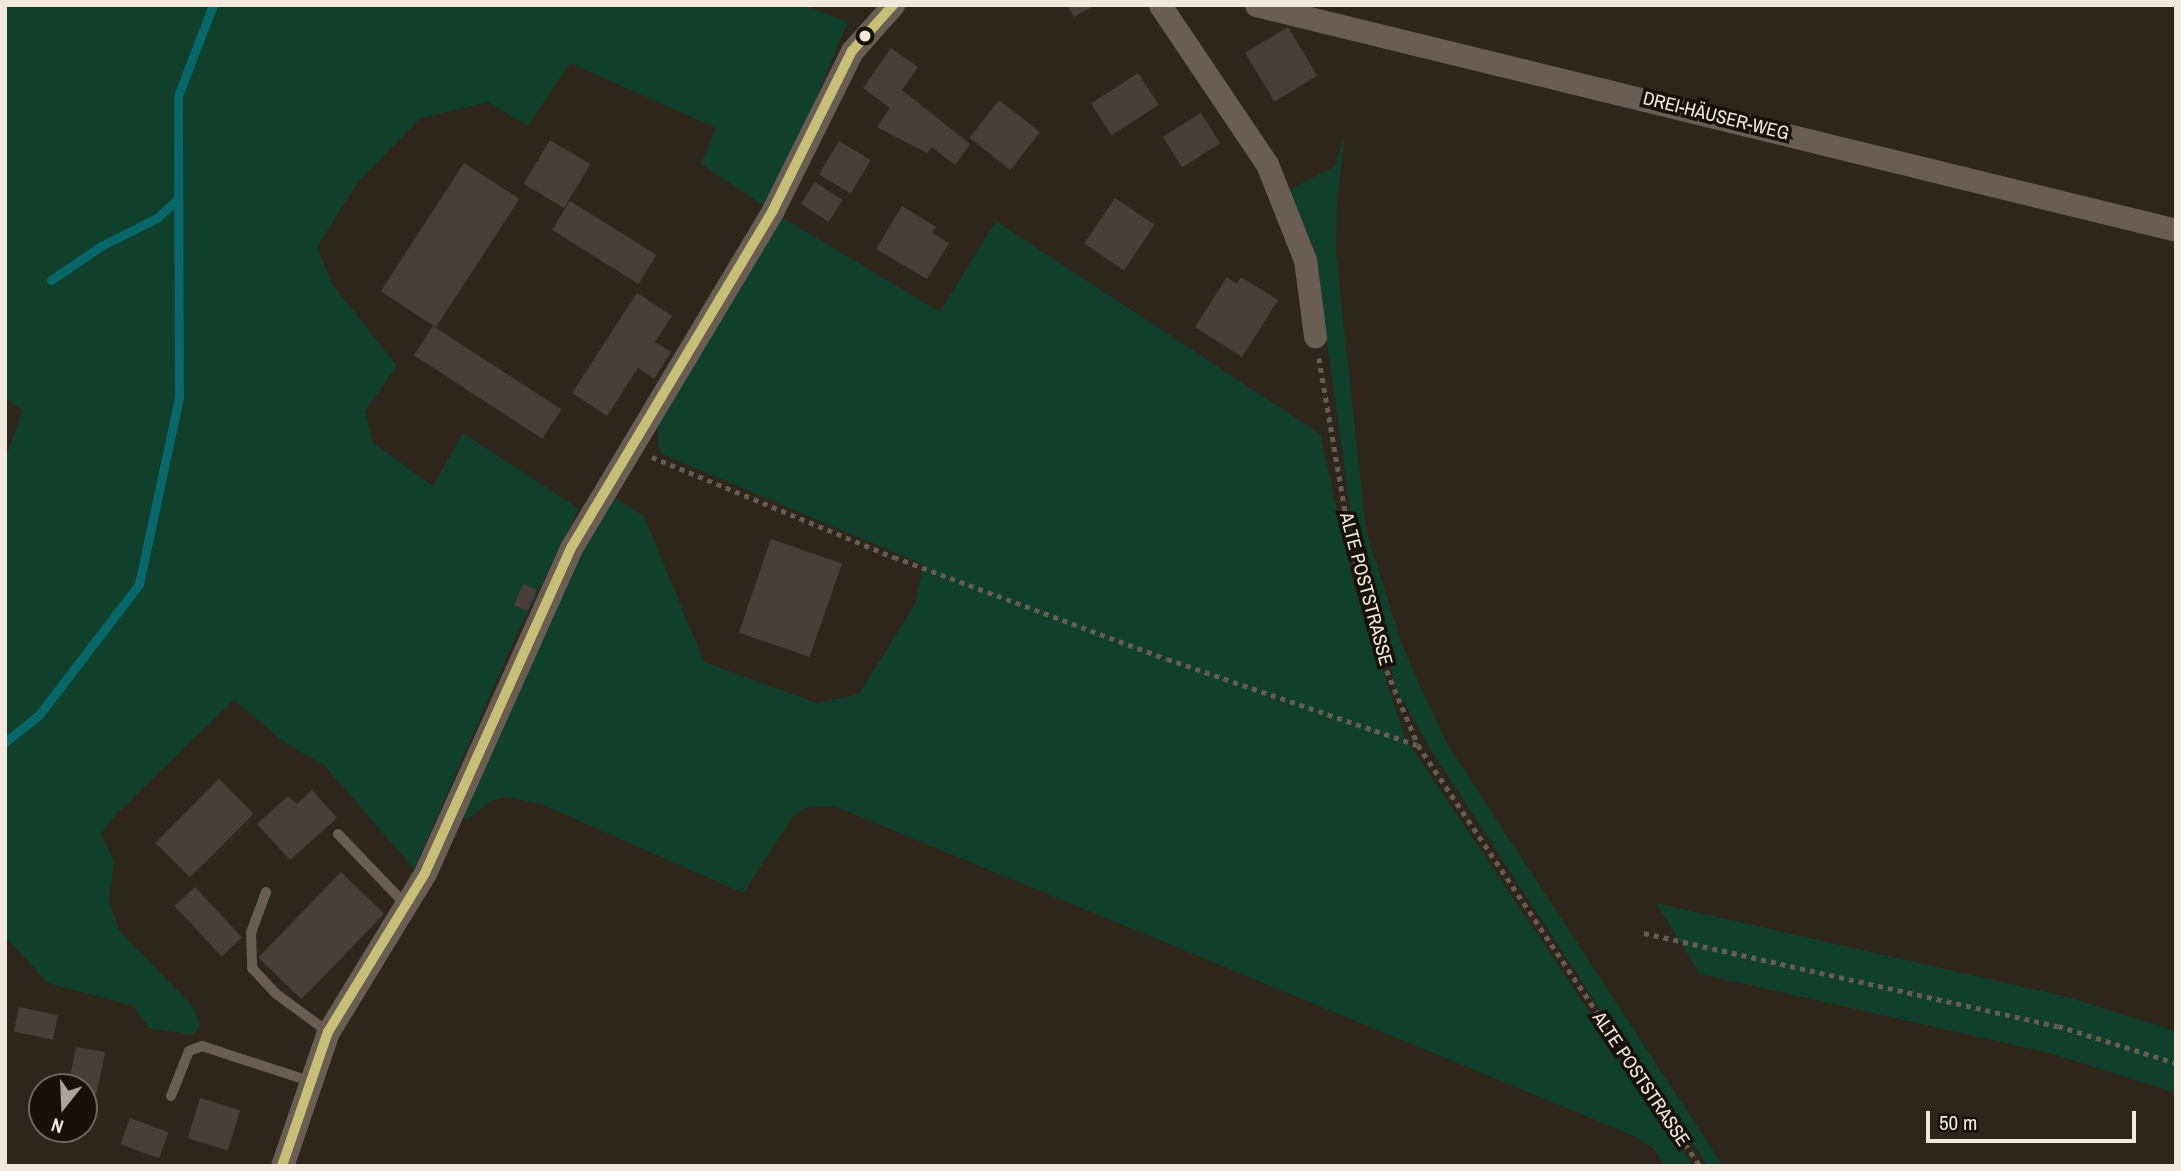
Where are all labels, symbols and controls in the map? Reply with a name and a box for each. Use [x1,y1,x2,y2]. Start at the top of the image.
unlabelled marker [858,29,872,43]
street label: DREI-HÄUSER-WEG [1641,87,1791,145]
street label: ALTE POSTSTRASSE [1335,510,1397,668]
street label: ALTE POSTSTRASSE [1588,1007,1694,1151]
north arrow [28,1073,98,1143]
scale bar [1929,1098,2139,1142]
text: 50 m [1939,1108,1977,1137]
text: N [48,1112,66,1140]

